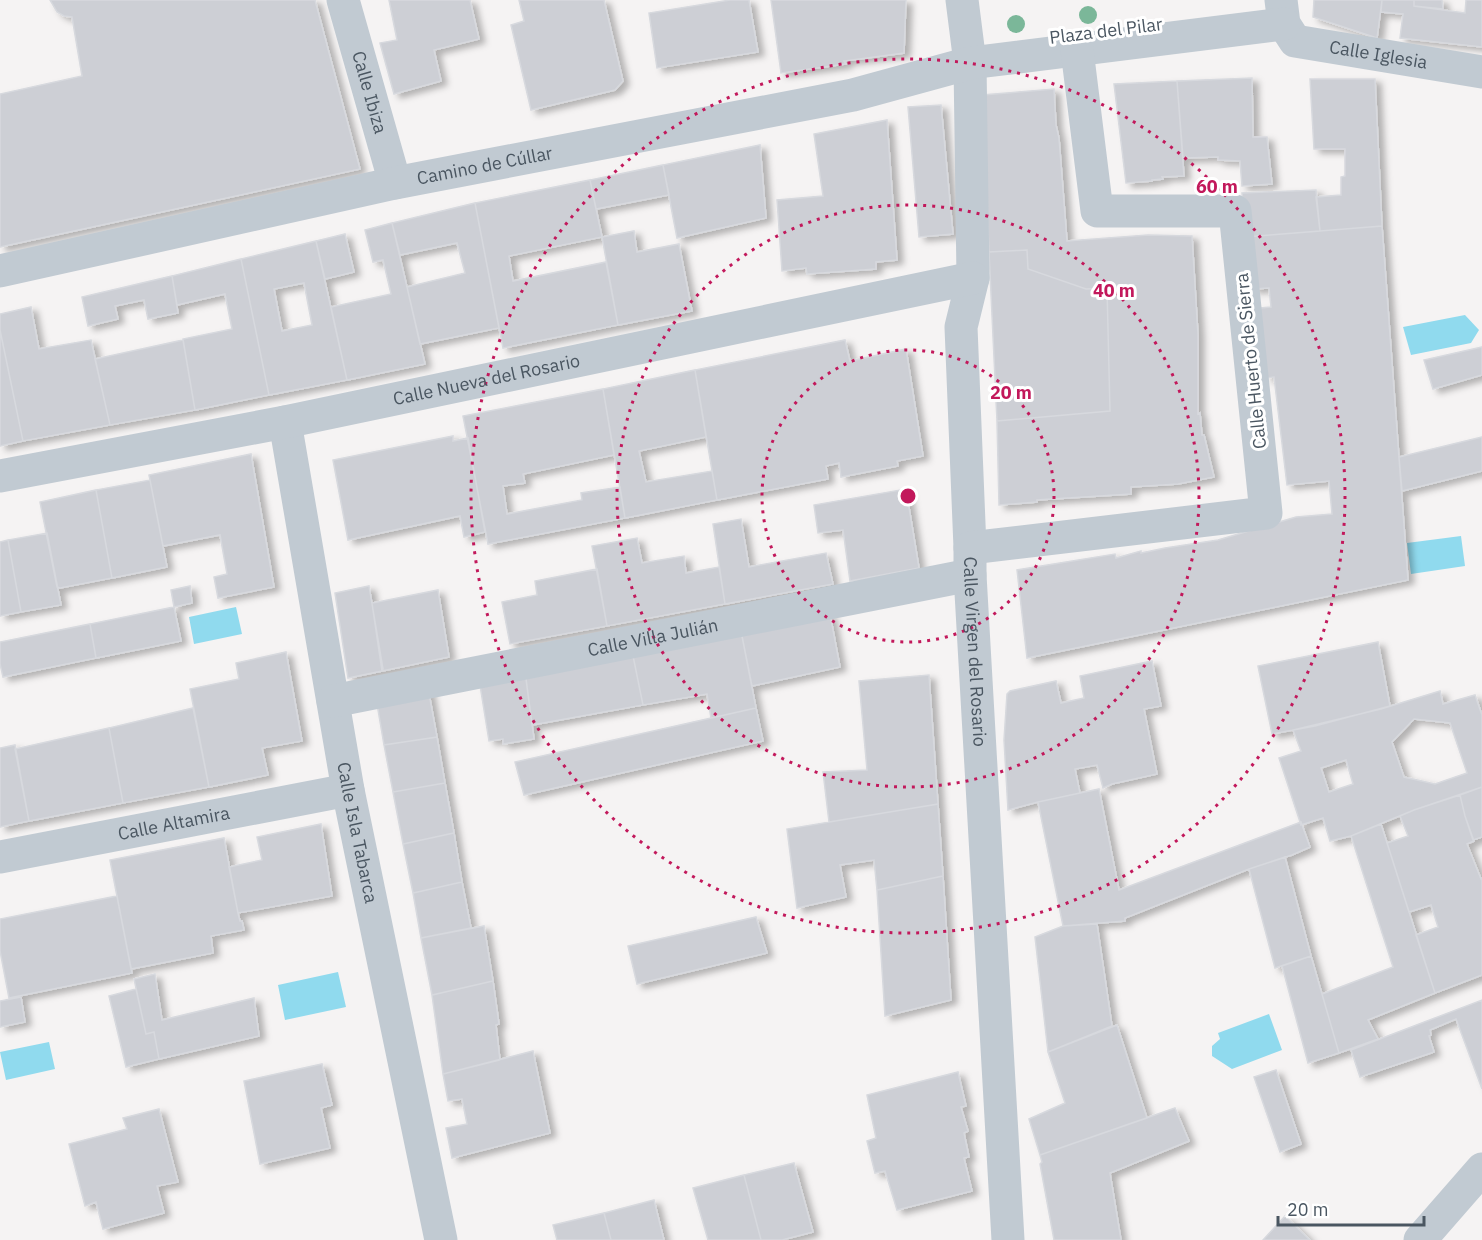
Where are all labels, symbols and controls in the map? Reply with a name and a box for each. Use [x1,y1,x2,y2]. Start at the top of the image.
street label: Plaza del Pilar [1048,12,1164,49]
street label: Calle Iglesia [1328,35,1430,74]
street label: Calle Ibiza [347,48,392,137]
street label: Camino de Cúllar [415,141,555,190]
text: 60 m [1196,175,1238,198]
street label: Calle Huerto de Sierra [1230,272,1271,450]
text: 40 m [1093,279,1135,302]
street label: Calle Nueva del Rosario [391,349,582,410]
text: 20 m [990,381,1032,404]
centre of rings [898,486,918,506]
street label: Calle Virgen del Rosario [959,557,992,747]
street label: Calle Villa Julián [586,613,720,661]
street label: Calle Isla Tabarca [332,760,383,906]
street label: Calle Altamira [116,801,232,845]
scale bar [1278,1189,1424,1227]
text: 20 m [1287,1198,1329,1221]

